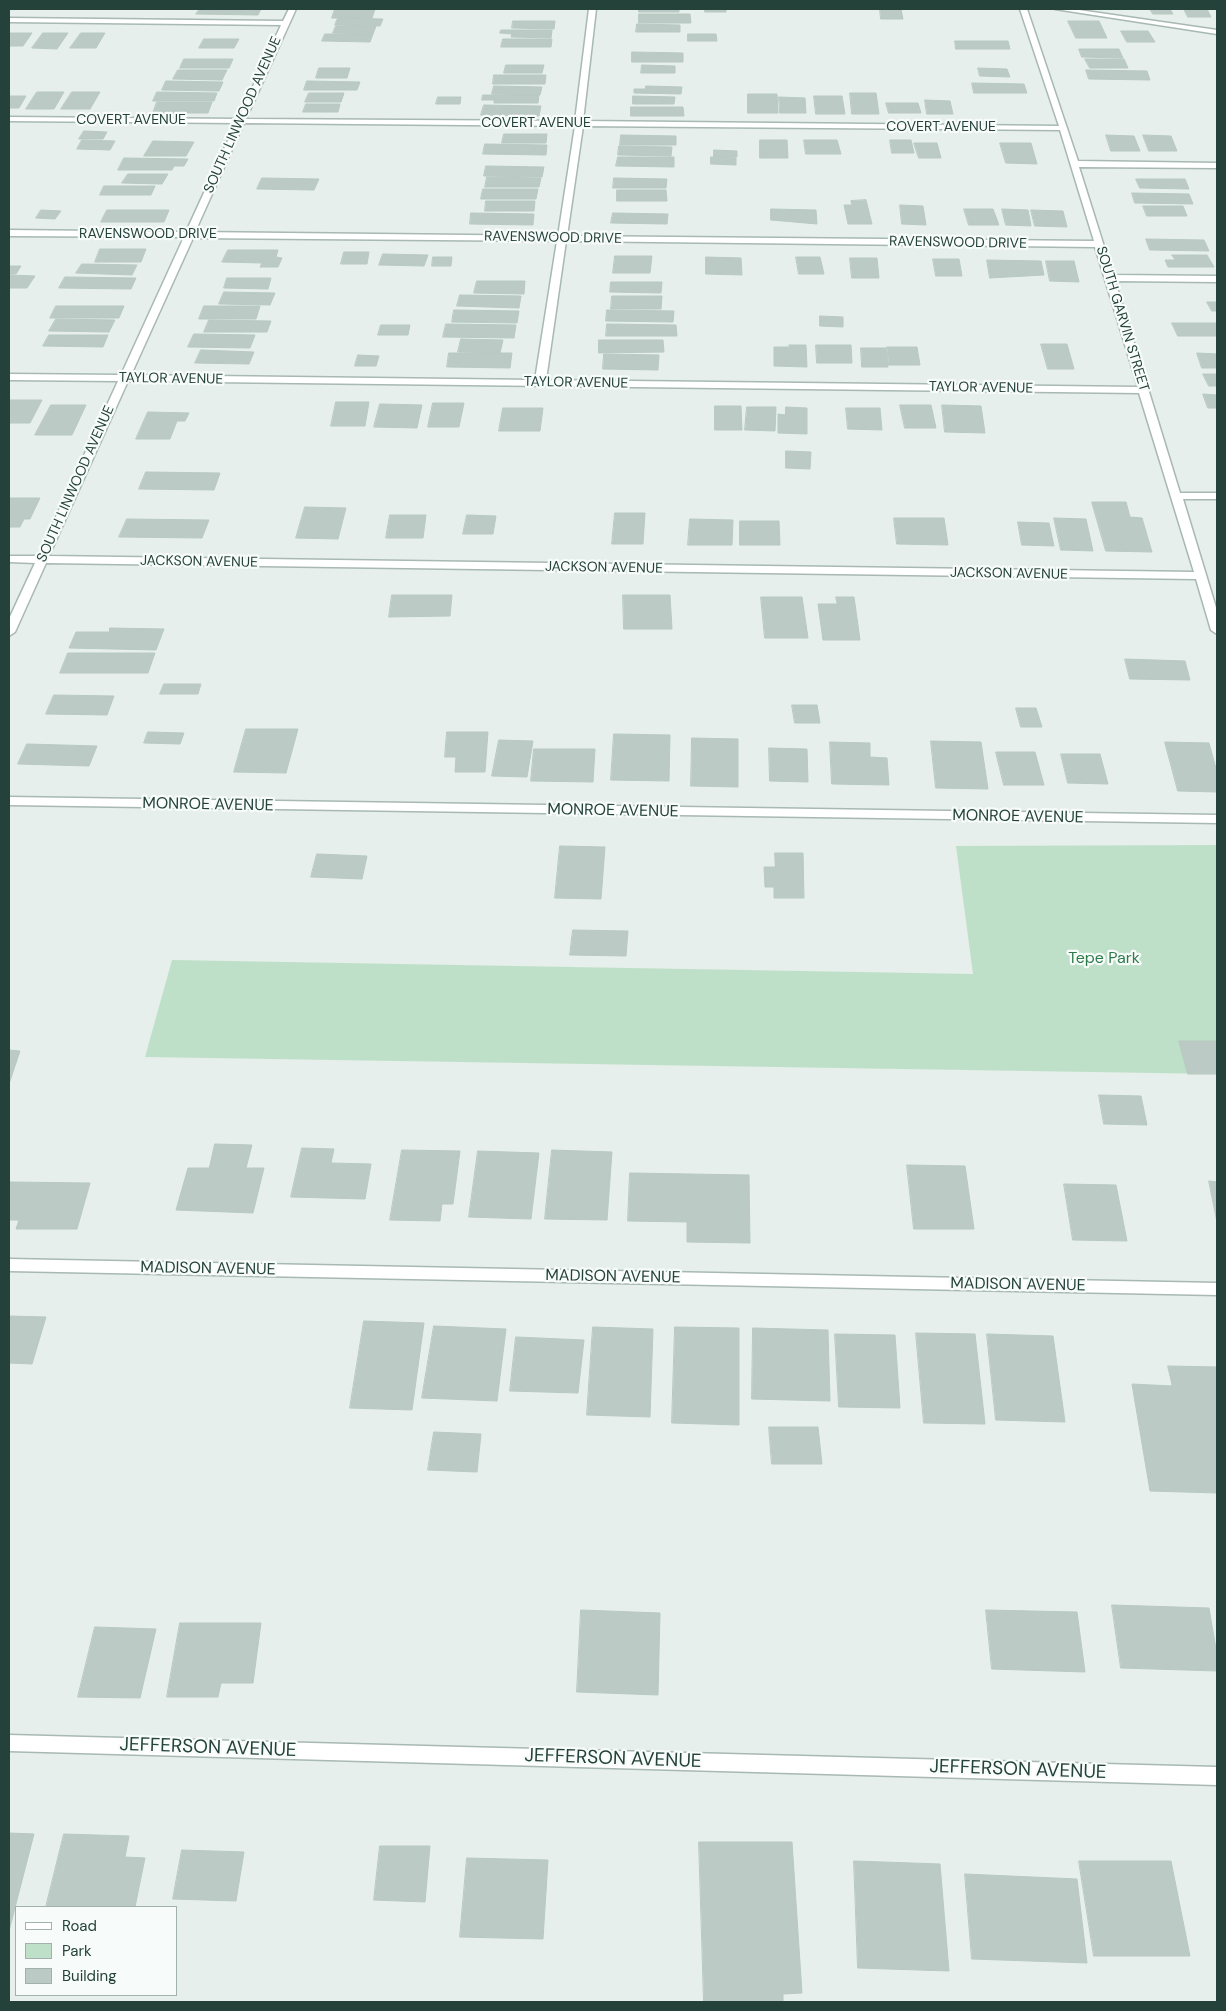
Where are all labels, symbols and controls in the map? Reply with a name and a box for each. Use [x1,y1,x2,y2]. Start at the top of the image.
street label: SOUTH LINWOOD AVENUE [201,34,285,196]
street label: COVERT AVENUE [76,112,186,128]
street label: COVERT AVENUE [481,115,591,131]
street label: COVERT AVENUE [886,119,996,135]
street label: RAVENSWOOD DRIVE [79,226,217,242]
street label: RAVENSWOOD DRIVE [484,228,622,248]
street label: RAVENSWOOD DRIVE [889,233,1027,253]
street label: SOUTH GARVIN STREET [1092,244,1152,394]
street label: TAYLOR AVENUE [119,370,223,388]
street label: TAYLOR AVENUE [524,374,628,392]
street label: TAYLOR AVENUE [929,379,1033,397]
street label: SOUTH LINWOOD AVENUE [34,403,118,565]
street label: JACKSON AVENUE [140,553,258,571]
street label: JACKSON AVENUE [545,559,663,577]
street label: JACKSON AVENUE [950,565,1068,583]
street label: MONROE AVENUE [142,794,274,816]
street label: MONROE AVENUE [547,800,679,822]
street label: MONROE AVENUE [952,806,1084,828]
park label: Tepe Park [1068,949,1140,969]
street label: MADISON AVENUE [140,1258,276,1280]
street label: MADISON AVENUE [545,1266,681,1288]
street label: MADISON AVENUE [950,1274,1086,1296]
street label: JEFFERSON AVENUE [119,1734,297,1762]
street label: JEFFERSON AVENUE [524,1745,702,1773]
street label: JEFFERSON AVENUE [929,1756,1107,1784]
legend [15,1906,178,1996]
text: Road [62,1916,97,1936]
text: Park [62,1941,92,1961]
text: Building [62,1966,117,1986]

